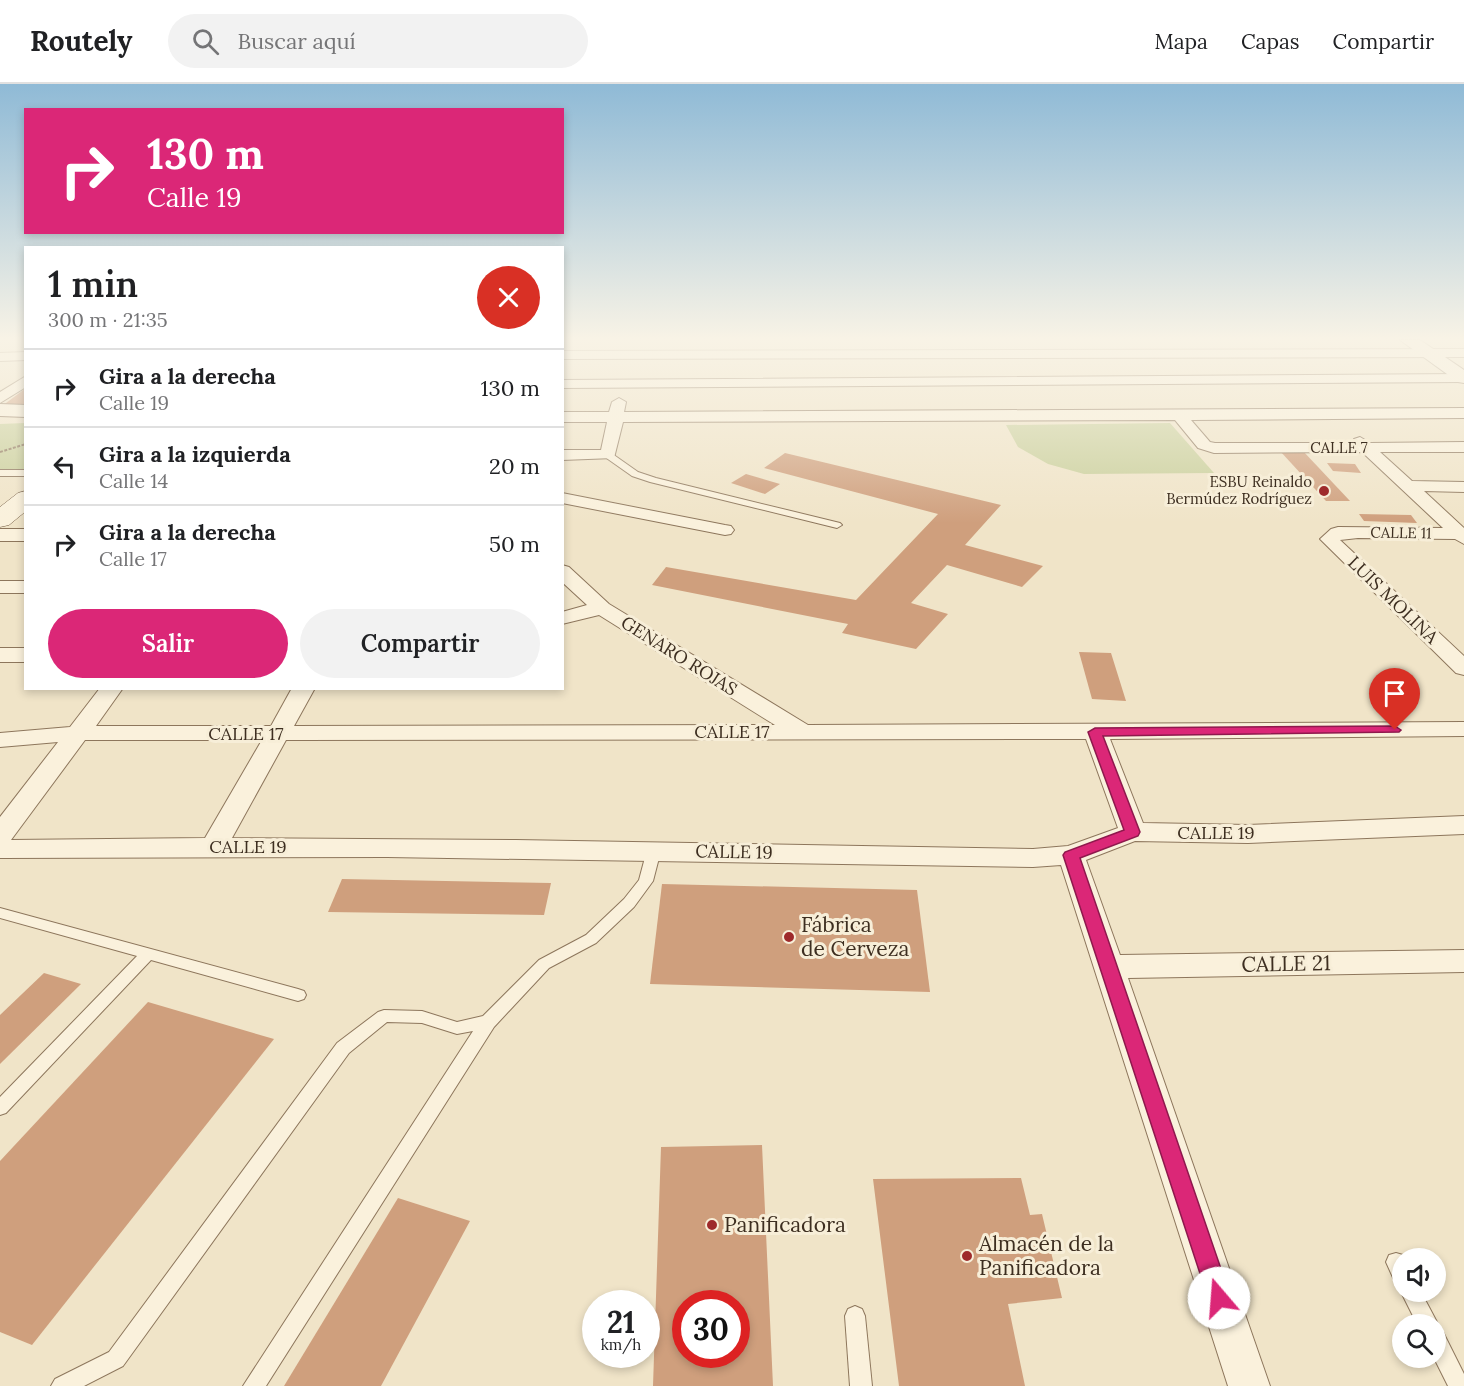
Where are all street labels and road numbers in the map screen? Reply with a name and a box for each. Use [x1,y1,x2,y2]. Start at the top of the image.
street label: CALLE 7 [1310,438,1368,457]
street label: CALLE 11 [1370,522,1432,543]
street label: LUIS MOLINA [1343,551,1444,649]
street label: GENARO ROJAS [617,611,742,701]
street label: CALLE 17 [694,720,770,743]
street label: CALLE 17 [208,722,284,745]
street label: CALLE 19 [1177,821,1255,844]
street label: CALLE 19 [209,835,287,858]
street label: CALLE 19 [695,839,773,864]
street label: CALLE 21 [1241,949,1331,978]

